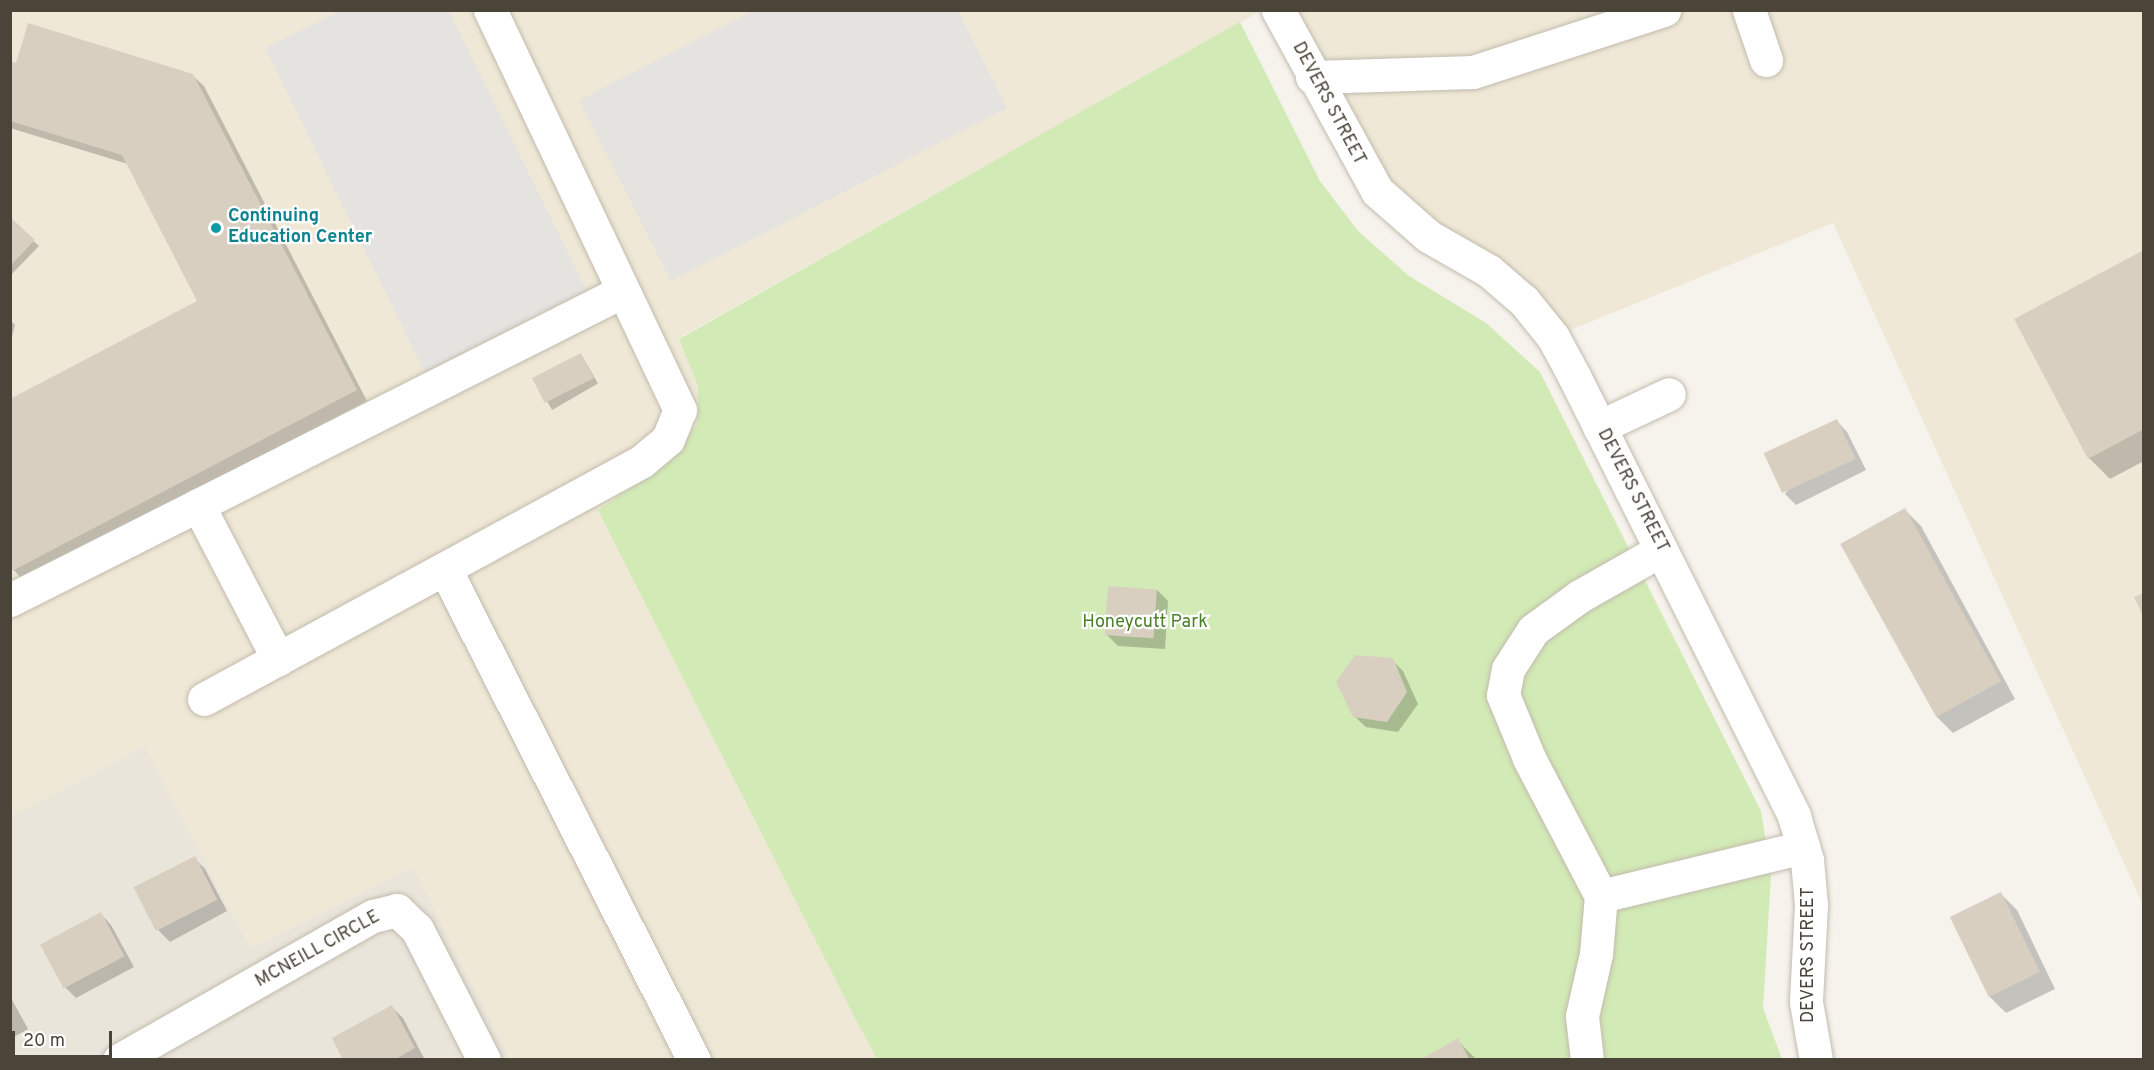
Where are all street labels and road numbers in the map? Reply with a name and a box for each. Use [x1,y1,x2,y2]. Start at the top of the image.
street label: DEVERS STREET [1287,39,1369,169]
street label: DEVERS STREET [1591,425,1673,557]
street label: DEVERS STREET [1798,887,1820,1023]
street label: MCNEILL CIRCLE [252,907,384,993]

